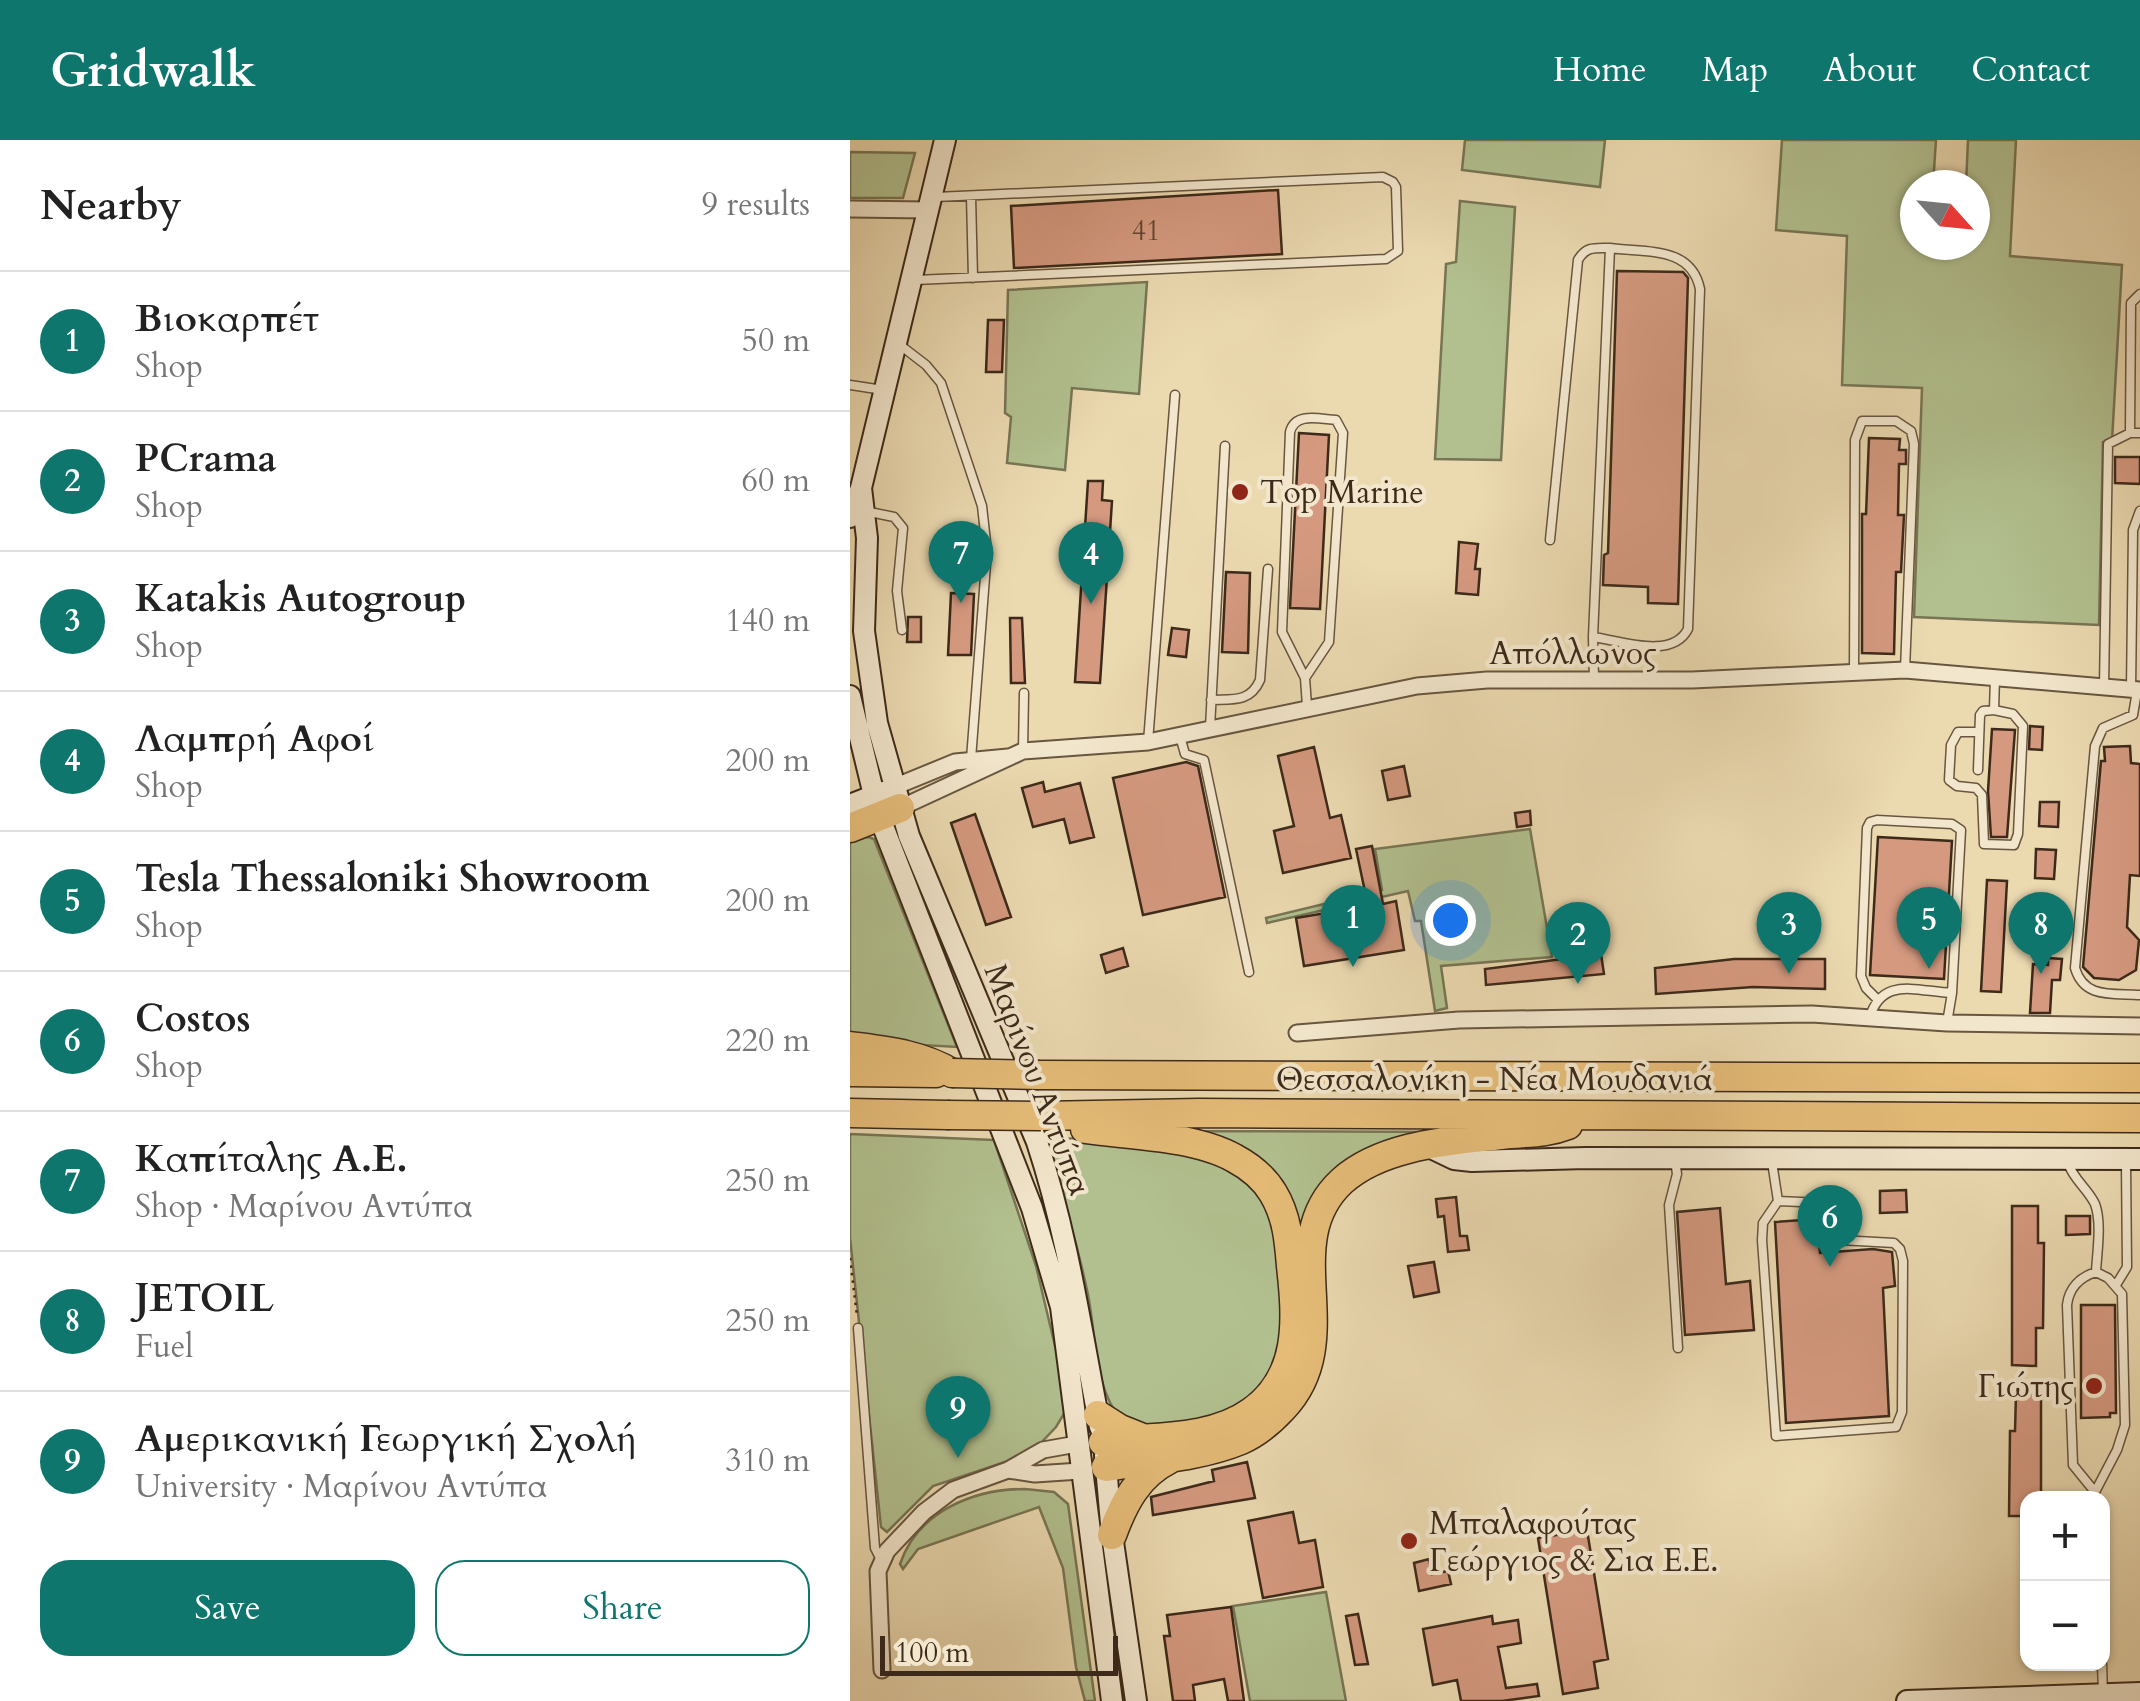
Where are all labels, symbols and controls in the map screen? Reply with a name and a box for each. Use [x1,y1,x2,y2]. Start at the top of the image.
text: Gridwalk [50,38,256,103]
text: Home [1553,46,1647,94]
text: Map [1702,46,1768,94]
text: About [1823,46,1916,94]
text: Contact [1971,46,2090,94]
north arrow [1900,170,1990,260]
text: Nearby [40,177,182,234]
text: 9 results [702,183,810,227]
house number: 41 [1132,212,1160,250]
text: Βιοκαρπέτ [135,293,319,345]
text: 1 [64,319,81,363]
text: 50 m [742,319,810,363]
text: Shop [135,345,203,389]
text: PCrama [135,433,277,485]
text: 2 [64,459,81,503]
text: 60 m [742,459,810,503]
place label: Top Marine [1260,471,1424,515]
marker: Top Marine [1229,481,1251,503]
text: Shop [135,485,203,529]
pin: 7 [928,520,994,603]
pin: 4 [1058,522,1124,604]
text: Katakis Autogroup [135,573,466,625]
text: 3 [64,599,81,643]
text: 140 m [725,599,810,643]
text: Shop [135,625,203,669]
street label: Απόλλωνος [1489,632,1657,676]
text: Λαμπρή Αφοί [135,713,373,765]
text: 4 [64,739,81,783]
text: 200 m [725,739,810,783]
text: Shop [135,765,203,809]
text: Tesla Thessaloniki Showroom [135,853,649,905]
text: 5 [64,879,81,923]
text: 200 m [725,879,810,923]
pin: 1 [1320,884,1386,967]
pin: 5 [1896,886,1962,969]
pin: 3 [1756,892,1822,974]
pin: 8 [2008,892,2074,974]
your location [1425,895,1476,946]
pin: 2 [1546,902,1610,984]
text: Shop [135,905,203,949]
street label: Μαρίνου Αντύπα [973,957,1101,1201]
text: Costos [135,993,250,1045]
text: 6 [64,1019,81,1063]
text: 220 m [725,1019,810,1063]
text: Shop [135,1045,203,1089]
street label: Θεσσαλονίκη - Νέα Μουδανιά [1276,1058,1714,1102]
text: Καπίταλης Α.Ε. [135,1133,407,1185]
text: 7 [64,1159,81,1203]
text: 250 m [725,1159,810,1203]
pin: 6 [1798,1184,1862,1267]
text: Shop · Μαρίνου Αντύπα [135,1185,473,1229]
text: JETOIL [135,1273,274,1325]
text: 8 [64,1299,81,1343]
text: 250 m [725,1299,810,1343]
text: Fuel [135,1325,193,1369]
place label: Γιώτης [1977,1365,2074,1409]
marker: Γιώτης [2083,1375,2105,1397]
pin: 9 [926,1376,990,1458]
text: Αμερικανική Γεωργική Σχολή [135,1413,638,1465]
text: 9 [64,1439,81,1483]
text: 310 m [725,1439,810,1483]
text: University · Μαρίνου Αντύπα [135,1465,547,1509]
map controls [2020,1491,2110,1671]
button: + [2020,1491,2110,1581]
place label: Μπαλαφούτας Γεώργιος & Σια Ε.Ε. [1429,1502,1718,1583]
marker: Μπαλαφούτας Γεώργιος & Σια Ε.Ε. [1398,1530,1420,1552]
button: Save [40,1560,415,1656]
button: Share [435,1560,810,1656]
button: − [2020,1581,2110,1671]
scale bar [880,1631,1118,1676]
text: 100 m [895,1634,969,1672]

